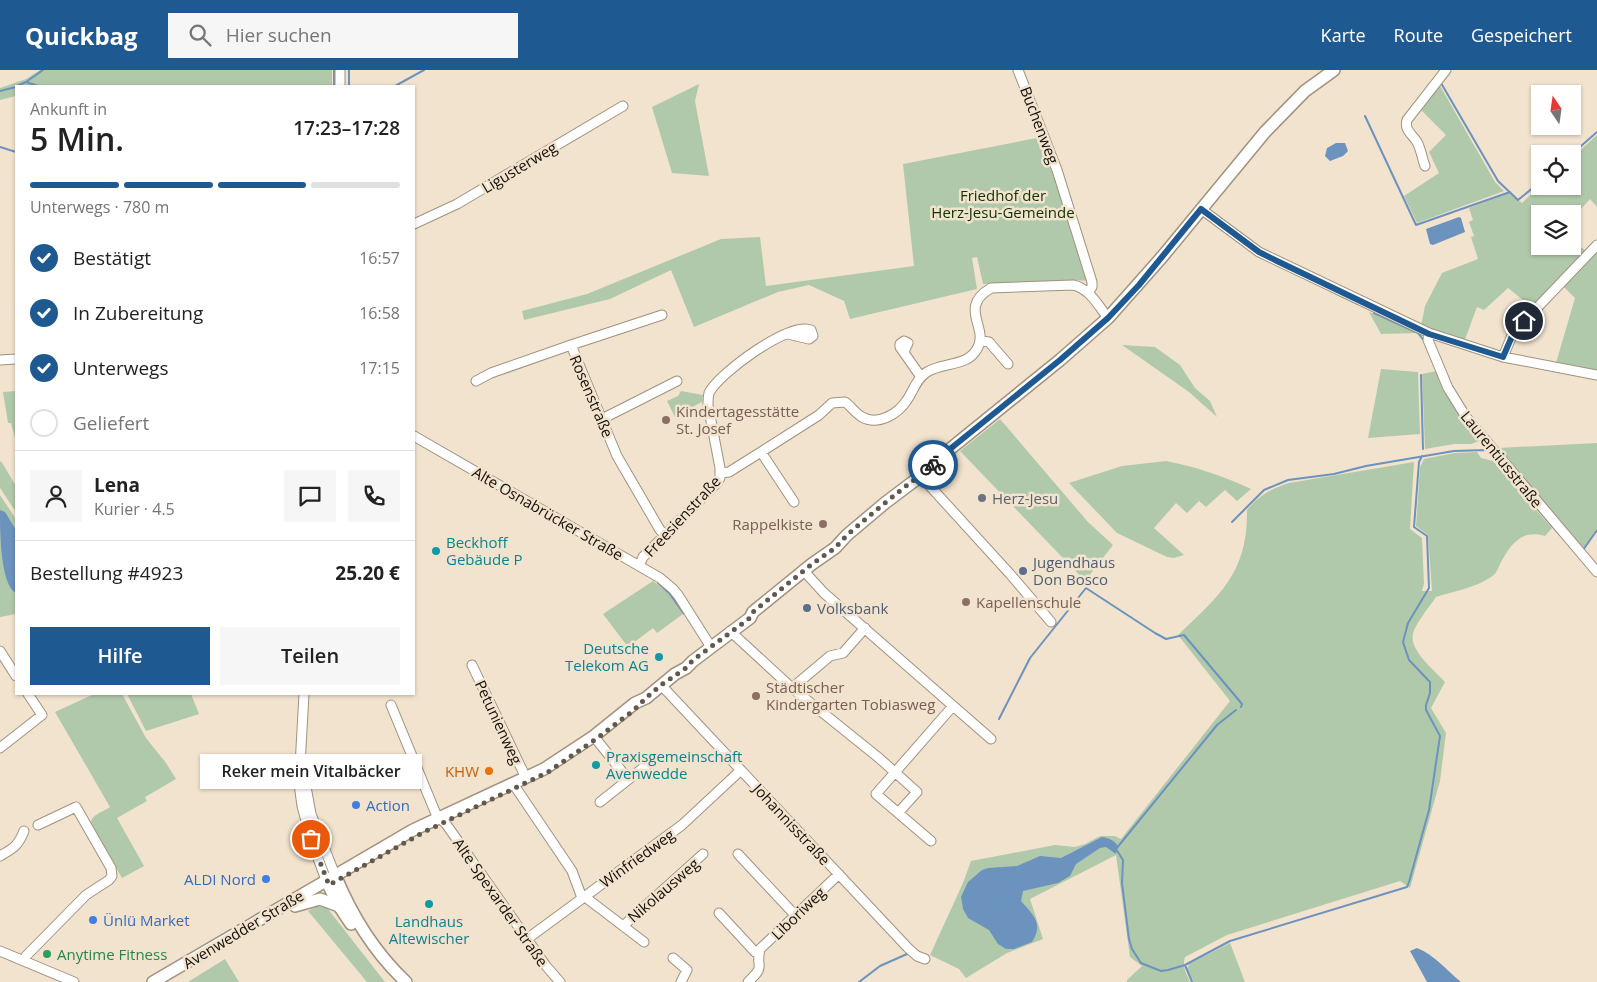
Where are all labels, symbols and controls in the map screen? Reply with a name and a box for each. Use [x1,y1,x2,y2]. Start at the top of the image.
search box [168,13,518,58]
text: Quickbag [25,19,138,52]
icon: search [186,21,214,49]
text: Hier suchen [226,22,332,48]
text: Karte [1321,23,1366,47]
text: Route [1394,23,1443,47]
text: Gespeichert [1471,23,1572,47]
street label: Buchenweg [1016,84,1064,166]
north arrow [1531,85,1581,135]
map controls [1531,85,1581,255]
text: Ankunft in [30,98,107,120]
text: 17:23–17:28 [293,115,400,141]
text: 5 Min. [30,117,124,160]
street label: Ligusterweg [478,137,560,197]
button: locate [1531,145,1581,195]
park label: Friedhof der Herz-Jesu-Gemeinde [931,185,1075,222]
text: Unterwegs · 780 m [30,196,169,218]
button: layers [1531,205,1581,255]
icon: check [30,244,58,272]
text: Bestätigt [73,245,151,271]
text: 16:57 [359,247,400,269]
icon: check [30,299,58,327]
text: In Zubereitung [73,300,203,326]
pin [1503,300,1545,342]
text: 16:58 [359,302,400,324]
icon: home [1510,307,1538,335]
street label: Rosenstraße [566,352,618,440]
icon: check [30,354,58,382]
text: Unterwegs [73,355,168,381]
text: 17:15 [359,357,400,379]
place label: Kindertagesstätte St. Josef [676,401,799,438]
street label: Laurentiusstraße [1457,406,1547,512]
text: Geliefert [73,410,149,436]
marker: Kindertagesstätte St. Josef [660,414,672,426]
courier [908,440,958,490]
icon: bike [919,451,947,479]
street label: Alte Osnabrücker Straße [469,462,627,564]
button: person [30,470,82,522]
button: chat [284,470,336,522]
button: phone [348,470,400,522]
street label: Freesienstraße [639,471,725,561]
text: Lena [94,472,140,498]
place label: Herz-Jesu [992,488,1058,508]
marker: Herz-Jesu [976,492,988,504]
text: Kurier · 4.5 [94,498,175,520]
place label: Rappelkiste [732,514,813,534]
marker: Rappelkiste [817,518,829,530]
place label: Beckhoff Gebäude P [446,532,523,569]
marker: Beckhoff Gebäude P [430,545,442,557]
place label: Jugendhaus Don Bosco [1031,552,1115,589]
text: Bestellung #4923 [30,560,183,586]
text: 25.20 € [335,560,400,586]
marker: Jugendhaus Don Bosco [1017,565,1029,577]
place label: Kapellenschule [976,592,1081,612]
marker: Kapellenschule [960,596,972,608]
place label: Volksbank [817,598,888,618]
marker: Volksbank [801,602,813,614]
button: Hilfe [30,627,210,685]
button: Teilen [220,627,400,685]
place label: Deutsche Telekom AG [565,638,649,675]
marker: Deutsche Telekom AG [653,651,665,663]
street label: Petunienweg [471,677,527,767]
place label: Städtischer Kindergarten Tobiasweg [766,677,935,714]
marker: Städtischer Kindergarten Tobiasweg [750,690,762,702]
place label: Praxisgemeinschaft Avenwedde [606,746,742,783]
callout: Reker mein Vitalbäcker [200,754,422,789]
marker: Praxisgemeinschaft Avenwedde [590,759,602,771]
text: Reker mein Vitalbäcker [221,760,401,782]
place label: KHW [445,761,479,781]
marker: KHW [483,765,495,777]
street label: Johannisstraße [748,777,835,869]
place label: Action [366,795,410,815]
marker: Action [350,799,362,811]
pin [290,818,332,860]
street label: Winfriedweg [596,824,678,892]
icon: bag [297,825,325,853]
street label: Alte Spexarder Straße [449,834,553,970]
street label: Nikolausweg [623,853,703,927]
place label: ALDI Nord [184,869,256,889]
marker: ALDI Nord [260,873,272,885]
street label: Liboriweg [767,882,829,944]
street label: Avenwedder Straße [179,885,307,973]
marker: Landhaus Altewischer [423,898,435,910]
place label: Ünlü Market [103,910,190,930]
place label: Landhaus Altewischer [389,911,469,948]
marker: Ünlü Market [87,914,99,926]
place label: Anytime Fitness [57,944,167,964]
marker: Anytime Fitness [41,948,53,960]

